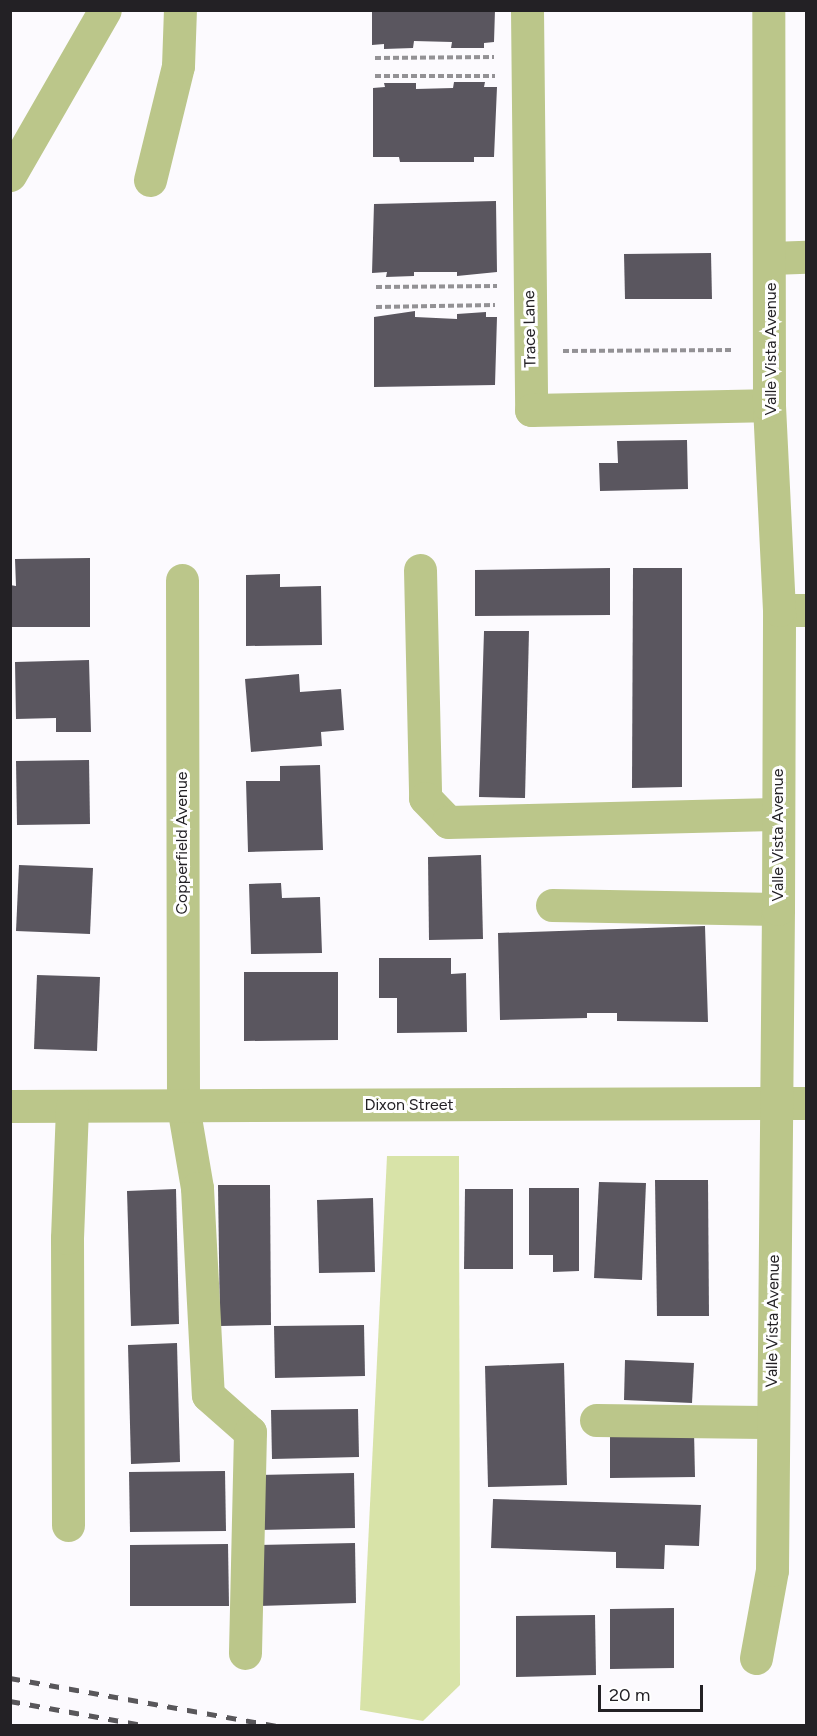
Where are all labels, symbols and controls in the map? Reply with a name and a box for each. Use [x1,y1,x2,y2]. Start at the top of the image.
street label: Valle Vista Avenue [761,283,781,415]
street label: Trace Lane [520,290,540,368]
street label: Valle Vista Avenue [768,769,788,901]
street label: Copperfield Avenue [172,771,192,915]
street label: Dixon Street [364,1095,454,1115]
street label: Valle Vista Avenue [762,1254,784,1388]
scale bar [601,1673,706,1711]
text: 20 m [609,1684,650,1706]

